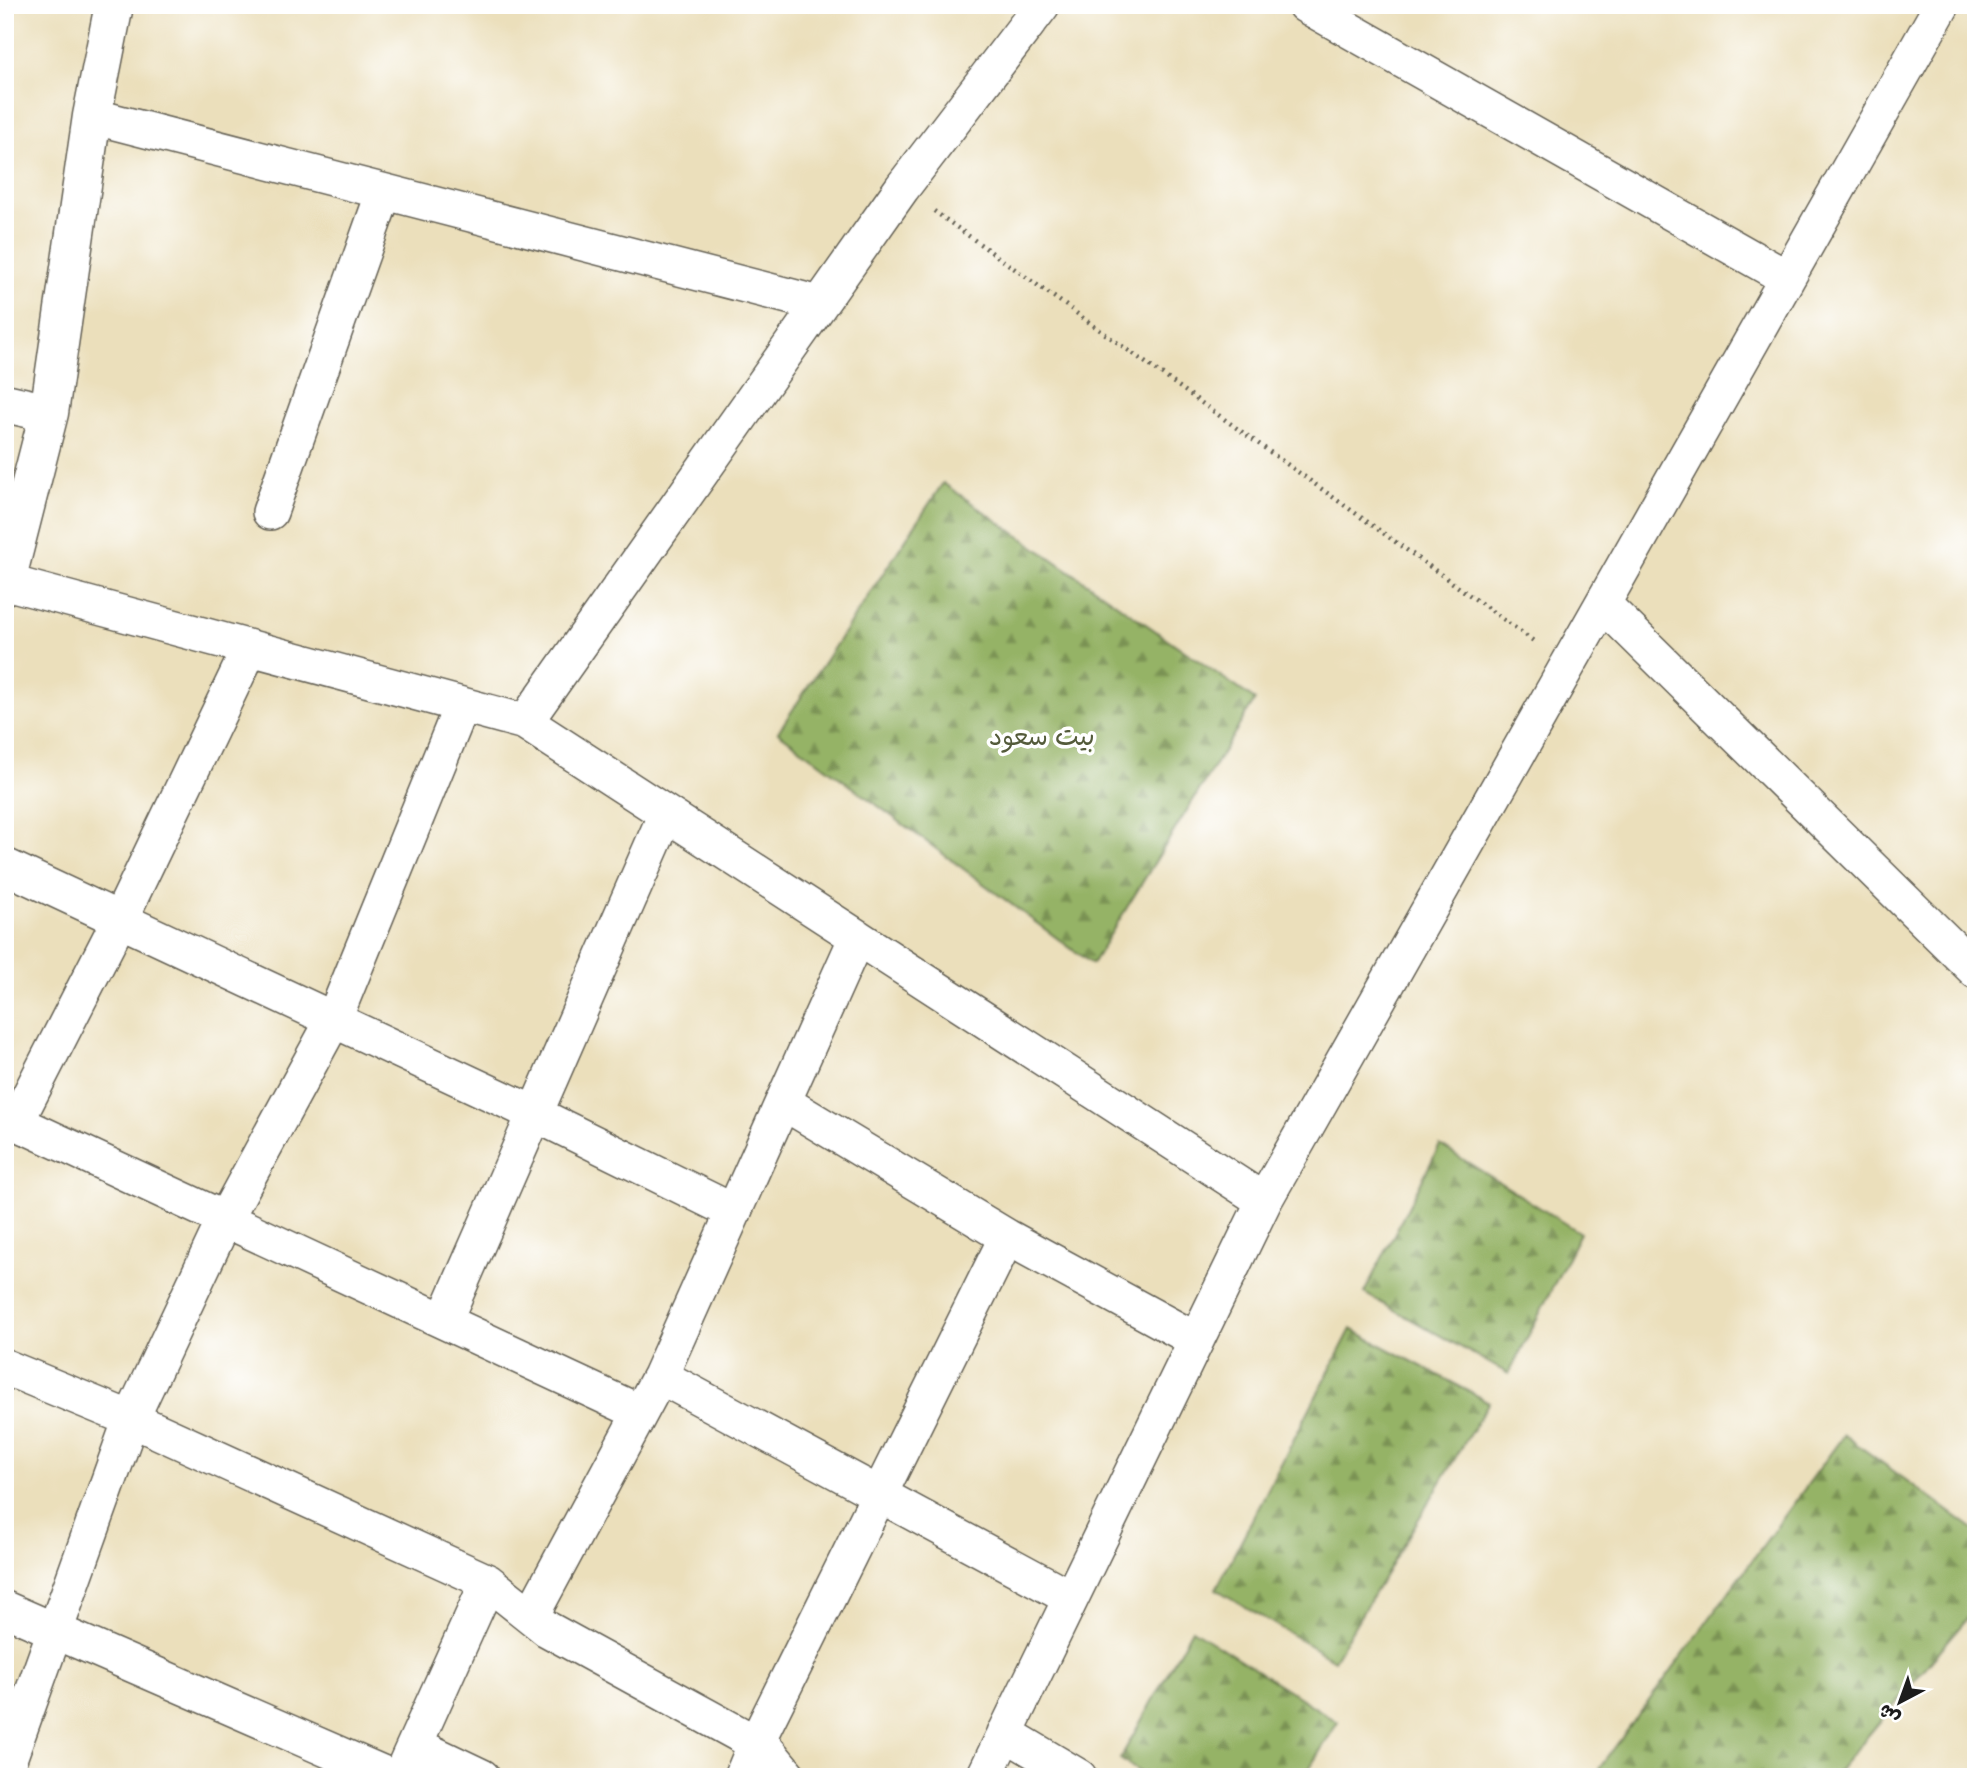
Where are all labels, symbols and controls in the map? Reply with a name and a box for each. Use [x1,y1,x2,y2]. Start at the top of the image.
park label: بيت سعود [989,721,1095,755]
north arrow [1866,1666,1936,1736]
text: ش [1874,1697,1906,1730]

